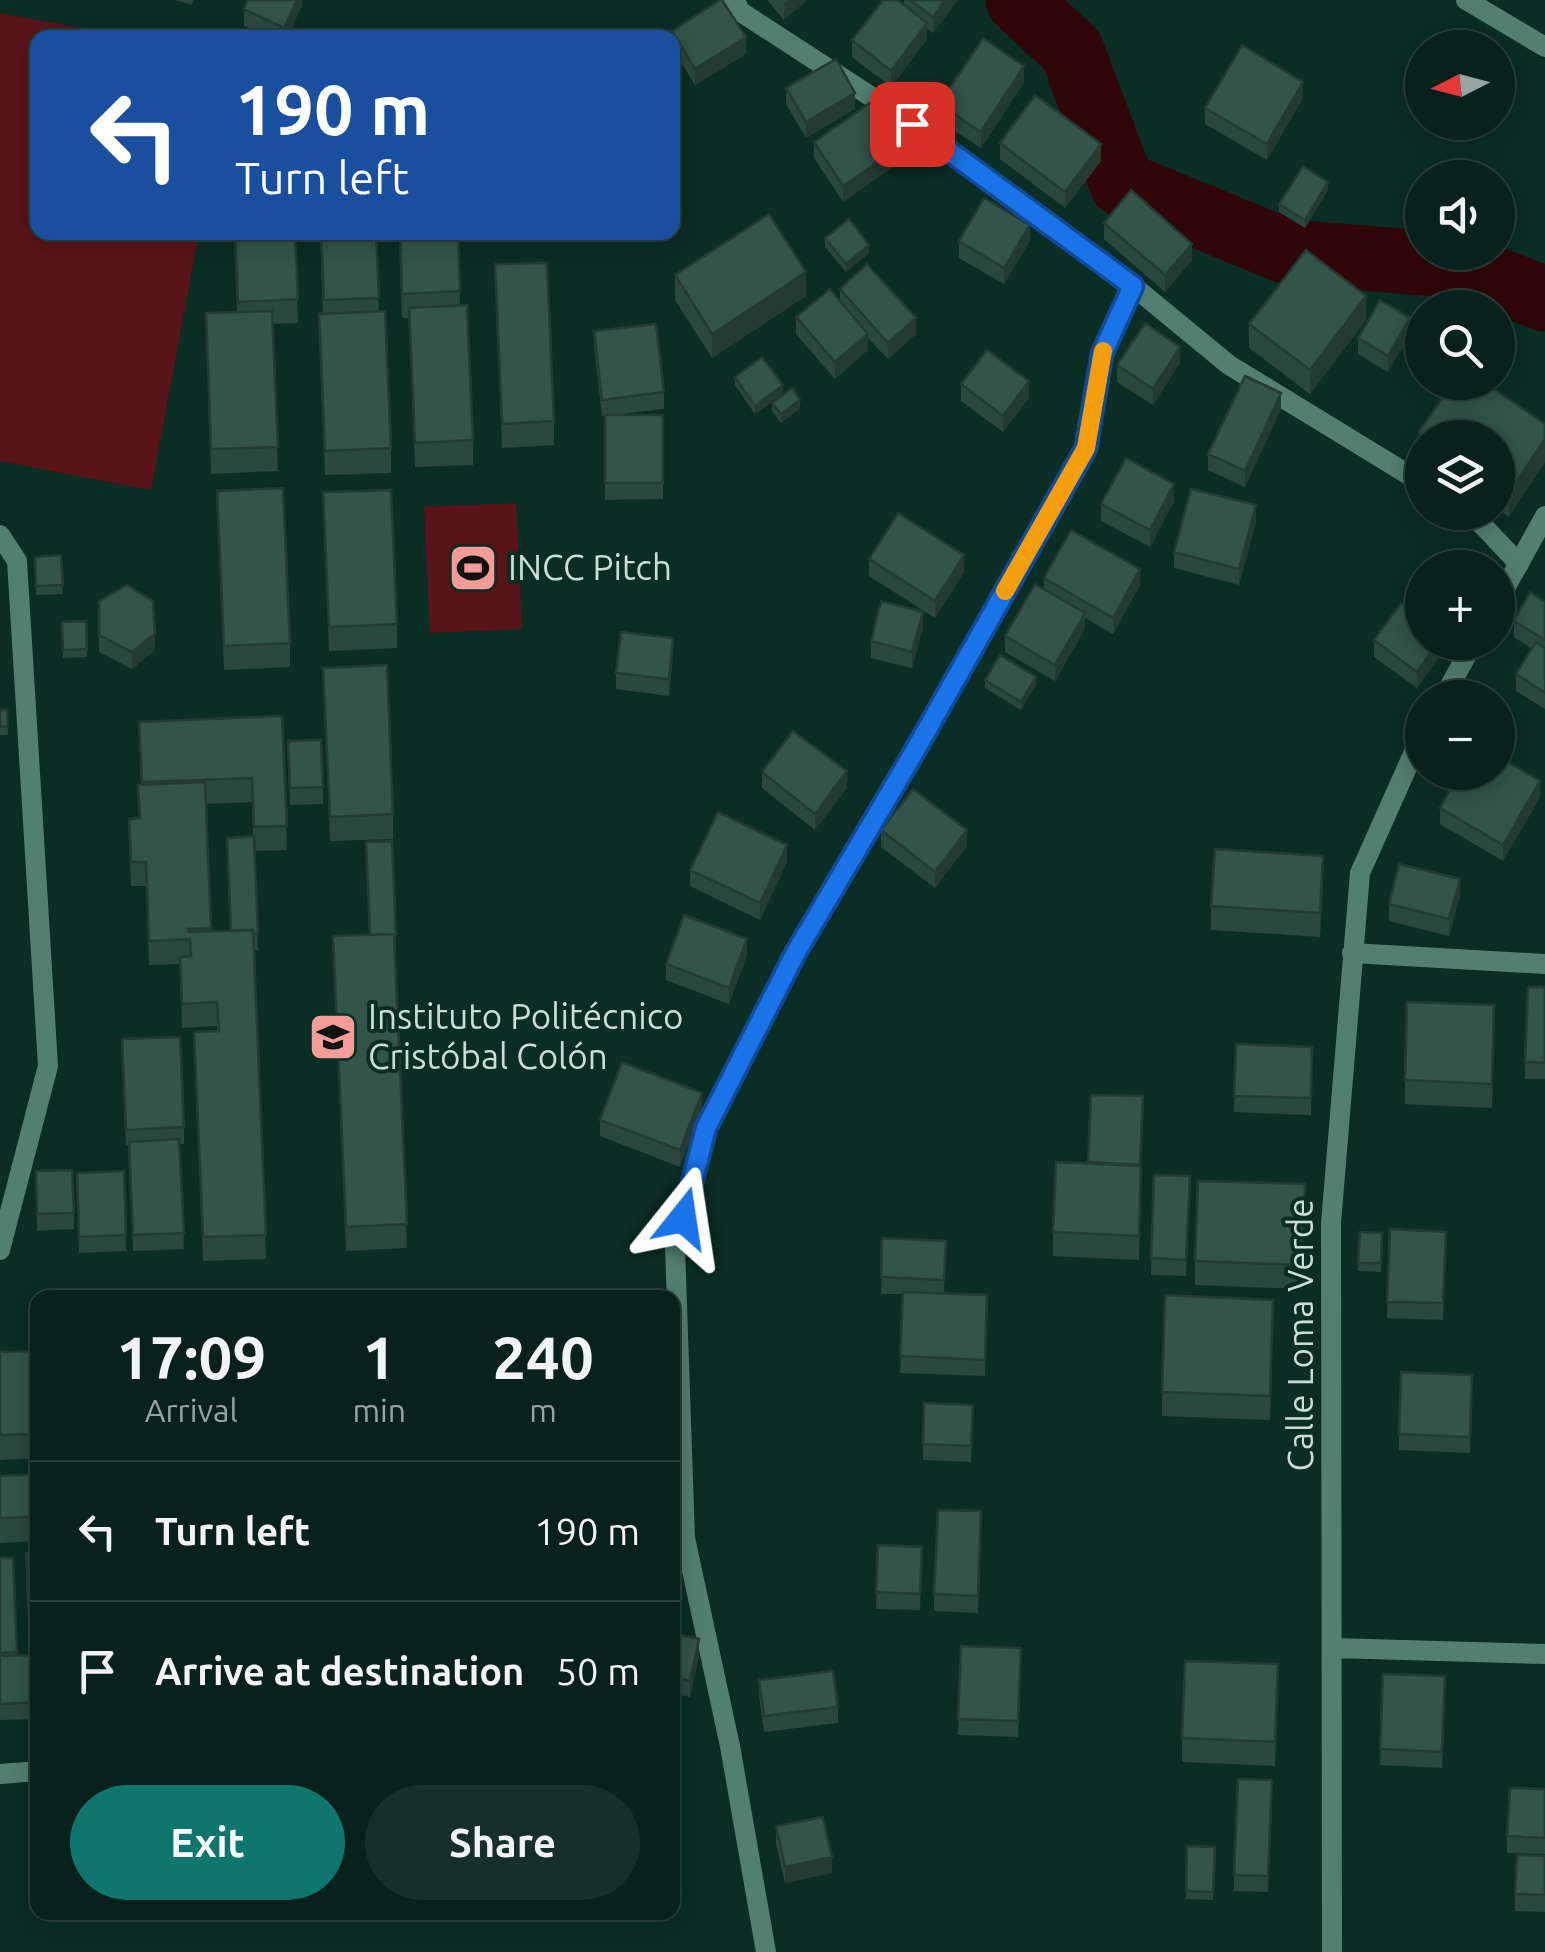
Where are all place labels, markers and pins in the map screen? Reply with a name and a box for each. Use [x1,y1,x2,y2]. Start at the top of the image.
pin [870,82,955,167]
sports icon: INCC Pitch [447,542,499,594]
place label: INCC Pitch [508,547,672,587]
place label: Instituto Politécnico Cristóbal Colón [368,996,683,1076]
school or university icon: Instituto Politécnico Cristóbal Colón [307,1011,359,1063]

